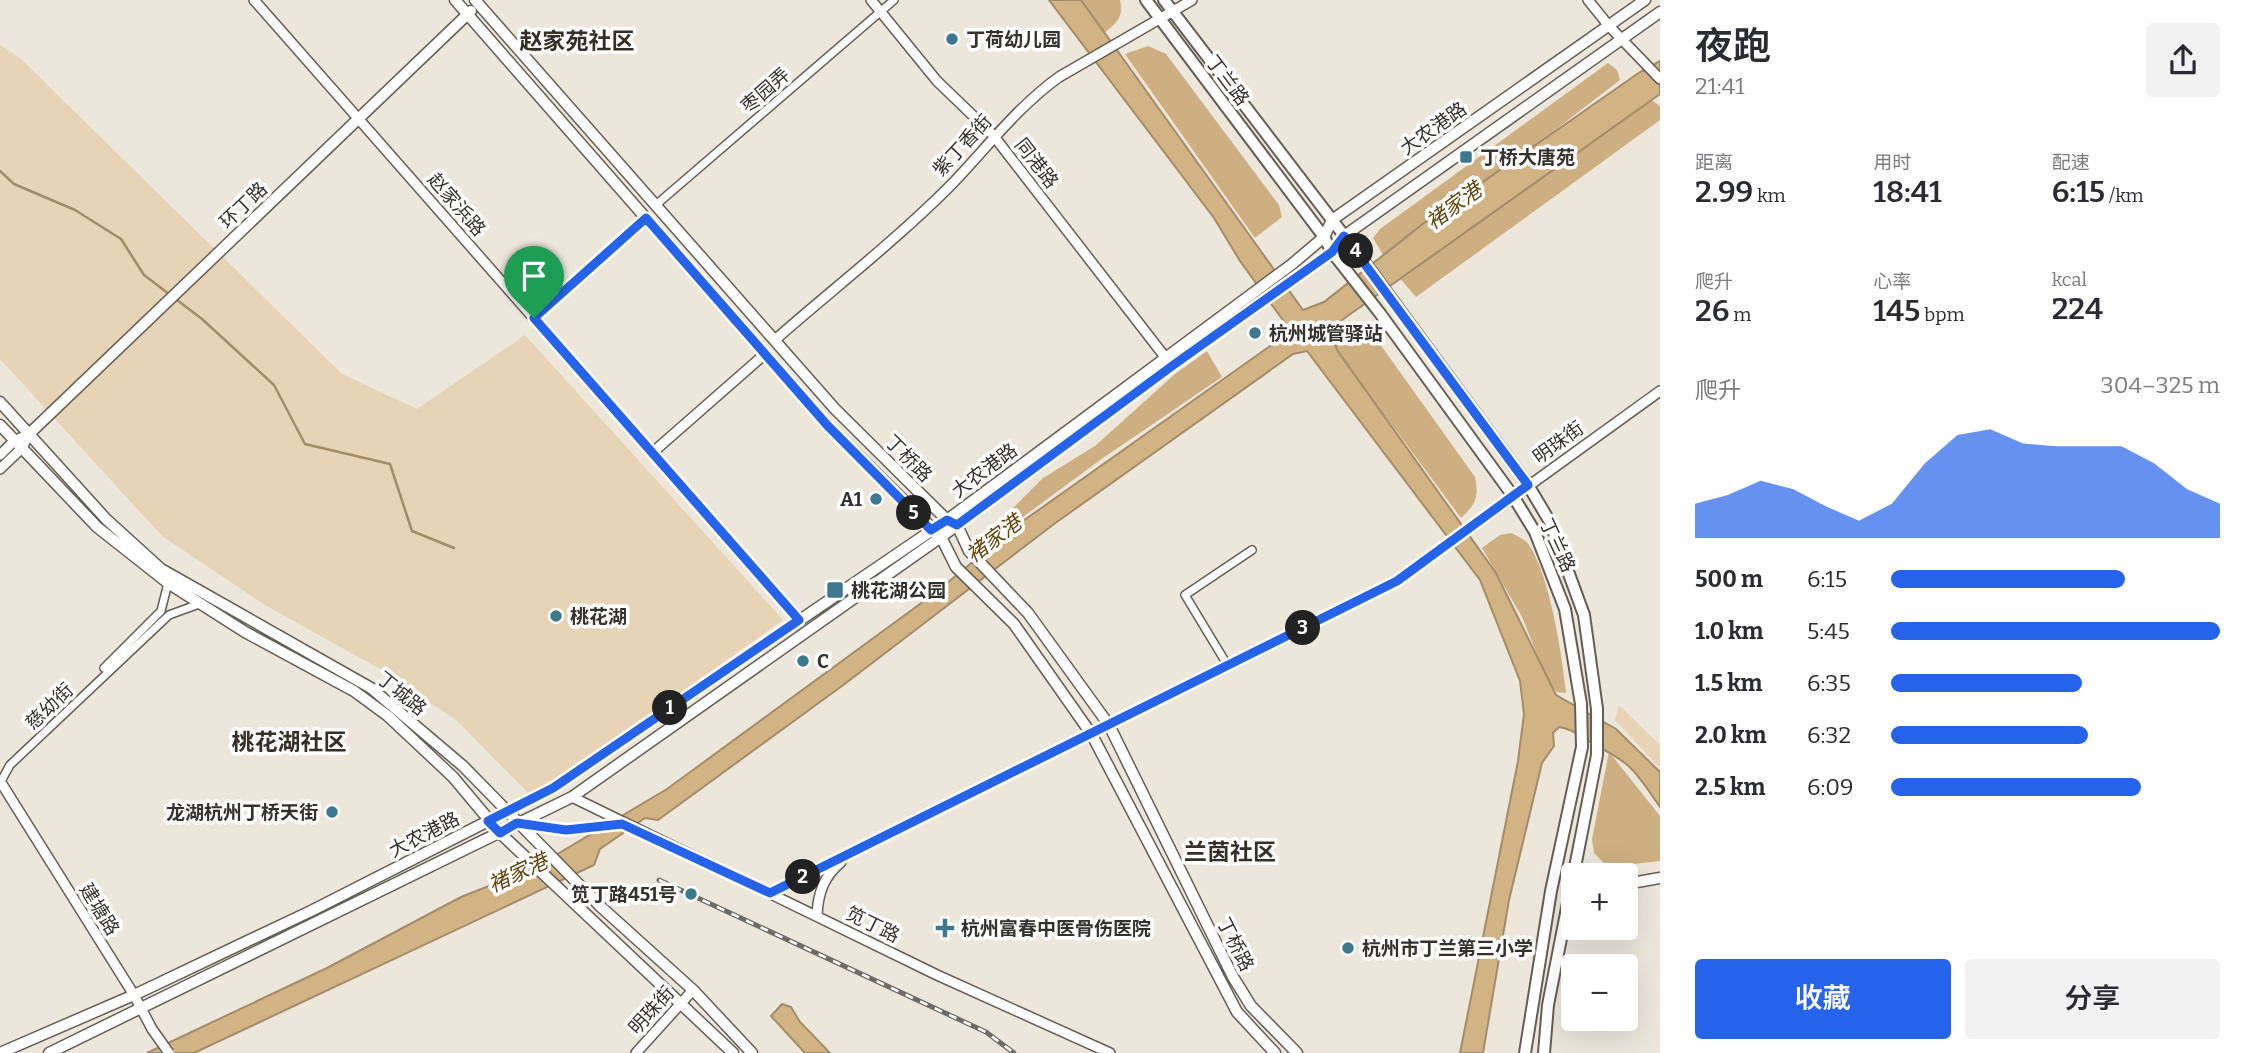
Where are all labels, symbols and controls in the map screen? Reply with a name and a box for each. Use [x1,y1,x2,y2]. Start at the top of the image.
text: 夜跑 [1695,23,1771,69]
button: share [2146,23,2220,97]
district label: 赵家苑社区 [520,27,635,55]
place label: 丁荷幼儿园 [966,28,1061,51]
marker: 丁荷幼儿园 [944,31,960,47]
street label: 丁兰路 [1201,51,1254,110]
street label: 枣园弄 [736,63,794,118]
text: 21:41 [1695,72,1744,100]
street label: 大农港路 [1396,97,1471,160]
street label: 紫丁香街 [928,110,997,181]
street label: 同港路 [1010,134,1063,193]
place label: 丁桥大唐苑 [1480,146,1575,169]
marker: 丁桥大唐苑 [1458,149,1474,165]
text: 距离 [1695,151,1733,174]
text: 用时 [1873,151,1911,174]
text: 配速 [2052,151,2090,174]
street label: 赵家浜路 [423,168,490,241]
text: 2.99 [1695,174,1753,210]
text: 18:41 [1873,174,1942,210]
text: 6:15 [2052,174,2105,210]
water label: 褚家港 [1421,175,1490,235]
street label: 环丁路 [215,177,272,233]
text: km [1753,184,1786,207]
text: /km [2105,184,2144,207]
pin: 4 [1338,233,1374,268]
text: 4 [1350,239,1361,262]
pin [504,246,564,318]
icon: arrive [515,257,553,295]
text: kcal [2052,268,2087,291]
text: 爬升 [1695,270,1733,293]
text: 心率 [1873,270,1911,293]
text: 224 [2052,291,2103,327]
text: 26 [1695,293,1729,329]
text: 145 [1873,293,1920,329]
text: m [1729,303,1751,326]
text: bpm [1920,303,1965,326]
place label: 杭州城管驿站 [1269,322,1383,345]
marker: 杭州城管驿站 [1247,325,1263,341]
text: 304–325 m [2101,371,2220,399]
text: 爬升 [1695,376,1741,404]
street label: 明珠街 [1528,416,1588,468]
street label: 丁桥路 [880,430,937,487]
street label: 大农港路 [947,438,1022,502]
place label: A1 [840,488,863,511]
marker: A1 [868,491,884,507]
pin: 5 [897,496,932,530]
text: 5 [908,501,919,524]
water label: 褚家港 [961,508,1029,568]
street label: 丁兰路 [1535,515,1580,576]
text: 500 m [1695,565,1763,593]
text: 6:15 [1807,565,1847,593]
place label: 桃花湖公园 [851,579,946,602]
marker: 桃花湖公园 [825,580,845,600]
place label: 桃花湖 [570,605,627,628]
marker: 桃花湖 [548,608,564,624]
pin: 3 [1286,610,1320,646]
text: 3 [1297,616,1308,639]
text: 1.0 km [1695,617,1764,645]
text: 5:45 [1807,617,1850,645]
place label: C [817,650,829,673]
marker: C [795,653,811,669]
street label: 丁城路 [372,667,431,720]
text: 1.5 km [1695,669,1762,697]
text: 6:35 [1807,669,1851,697]
street label: 慈幼街 [21,678,78,734]
pin: 1 [652,690,688,726]
text: 1 [665,696,674,719]
text: 2.0 km [1695,721,1766,749]
text: 6:32 [1807,721,1851,749]
district label: 桃花湖社区 [232,728,347,756]
text: 2.5 km [1695,773,1765,801]
text: 6:09 [1807,773,1854,801]
place label: 龙湖杭州丁桥天街 [166,801,318,824]
marker: 龙湖杭州丁桥天街 [324,804,340,820]
street label: 大农港路 [385,807,463,862]
district label: 兰茵社区 [1184,838,1276,866]
water label: 褚家港 [484,847,555,898]
pin: 2 [786,860,820,894]
map controls [1561,863,1638,1031]
button: + [1561,863,1638,940]
text: 2 [797,865,808,888]
street label: 建塘路 [75,879,124,940]
place label: 笕丁路451号 [571,883,677,906]
marker: 笕丁路451号 [683,886,699,902]
street label: 笕丁路 [842,902,903,947]
street label: 丁桥路 [1212,914,1259,975]
place label: 杭州富春中医骨伤医院 [961,917,1151,940]
marker: 杭州富春中医骨伤医院 [935,918,955,938]
place label: 杭州市丁兰第三小学 [1362,937,1533,960]
marker: 杭州市丁兰第三小学 [1340,940,1356,956]
button: − [1561,954,1638,1031]
button: 收藏 [1695,959,1951,1039]
button: 分享 [1965,959,2220,1039]
street label: 明珠街 [624,981,679,1039]

